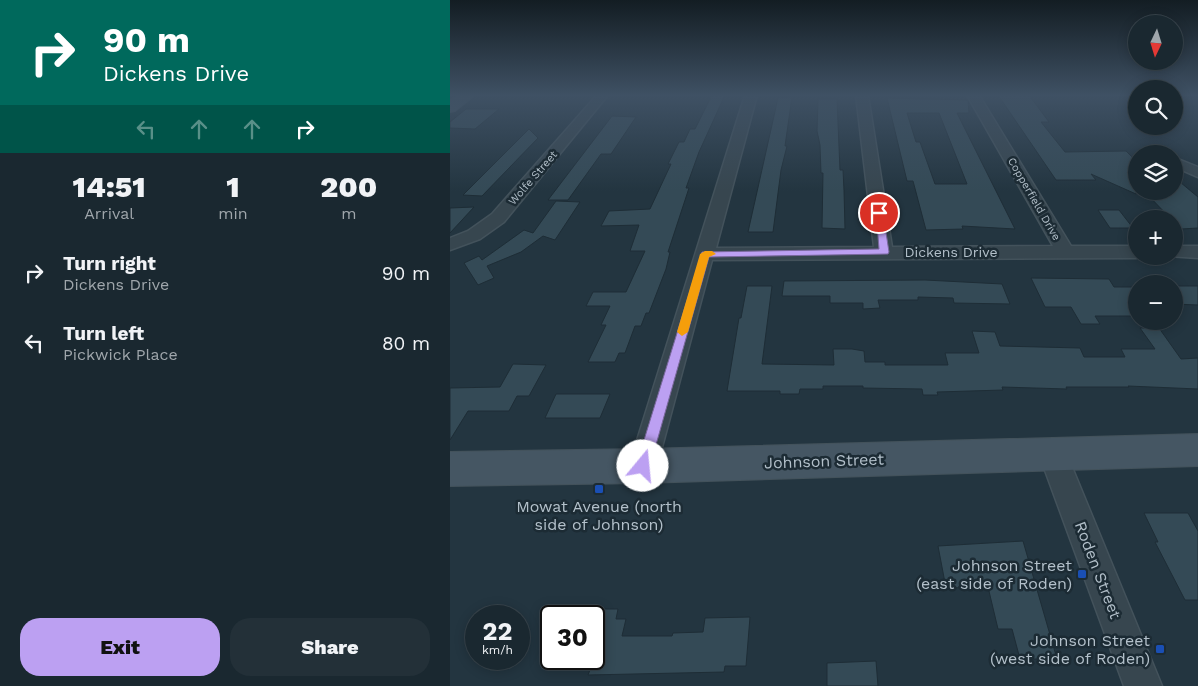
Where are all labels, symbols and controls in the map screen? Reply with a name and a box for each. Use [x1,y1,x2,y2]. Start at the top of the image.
north arrow [1128,15,1182,70]
map controls [1128,15,1183,330]
text: 90 m [103,19,190,61]
icon: right [20,20,85,85]
text: Dickens Drive [103,61,249,86]
button: search [1128,80,1183,135]
icon: left [132,115,160,143]
icon: ahead [185,115,213,143]
icon: ahead [238,115,266,143]
icon: right [291,115,319,143]
button: layers [1128,145,1183,200]
street label: Wolfe Street [506,148,560,208]
street label: Copperfield Drive [1005,155,1063,243]
text: 14:51 [73,169,146,204]
text: 1 [226,169,240,204]
text: 200 [320,169,377,204]
pin [858,192,900,234]
icon: arrive [865,199,893,227]
text: Arrival [84,204,134,223]
text: min [218,204,248,223]
text: m [341,204,356,223]
button: + [1128,210,1183,265]
street label: Dickens Drive [905,244,998,260]
text: Turn right [63,252,156,275]
icon: right [20,259,48,287]
text: 90 m [382,262,430,285]
text: Dickens Drive [63,275,169,294]
button: − [1128,275,1183,330]
text: Turn left [63,322,144,345]
icon: left [20,329,48,357]
text: 80 m [382,332,430,355]
text: Pickwick Place [63,345,178,364]
position arrow [616,439,668,491]
street label: Johnson Street [764,449,885,473]
marker: Mowat Avenue (north side of Johnson) [593,483,605,495]
place label: Mowat Avenue (north side of Johnson) [516,497,682,534]
street label: Roden Street [1071,519,1125,622]
place label: Johnson Street (east side of Roden) [916,556,1072,593]
marker: Johnson Street (east side of Roden) [1076,568,1088,580]
speed limit sign: 30 [540,605,605,670]
text: 22 [483,617,512,646]
button: Exit [20,618,220,676]
button: Share [230,618,430,676]
place label: Johnson Street (west side of Roden) [990,631,1150,668]
text: km/h [482,643,513,657]
marker: Johnson Street (west side of Roden) [1154,643,1166,655]

